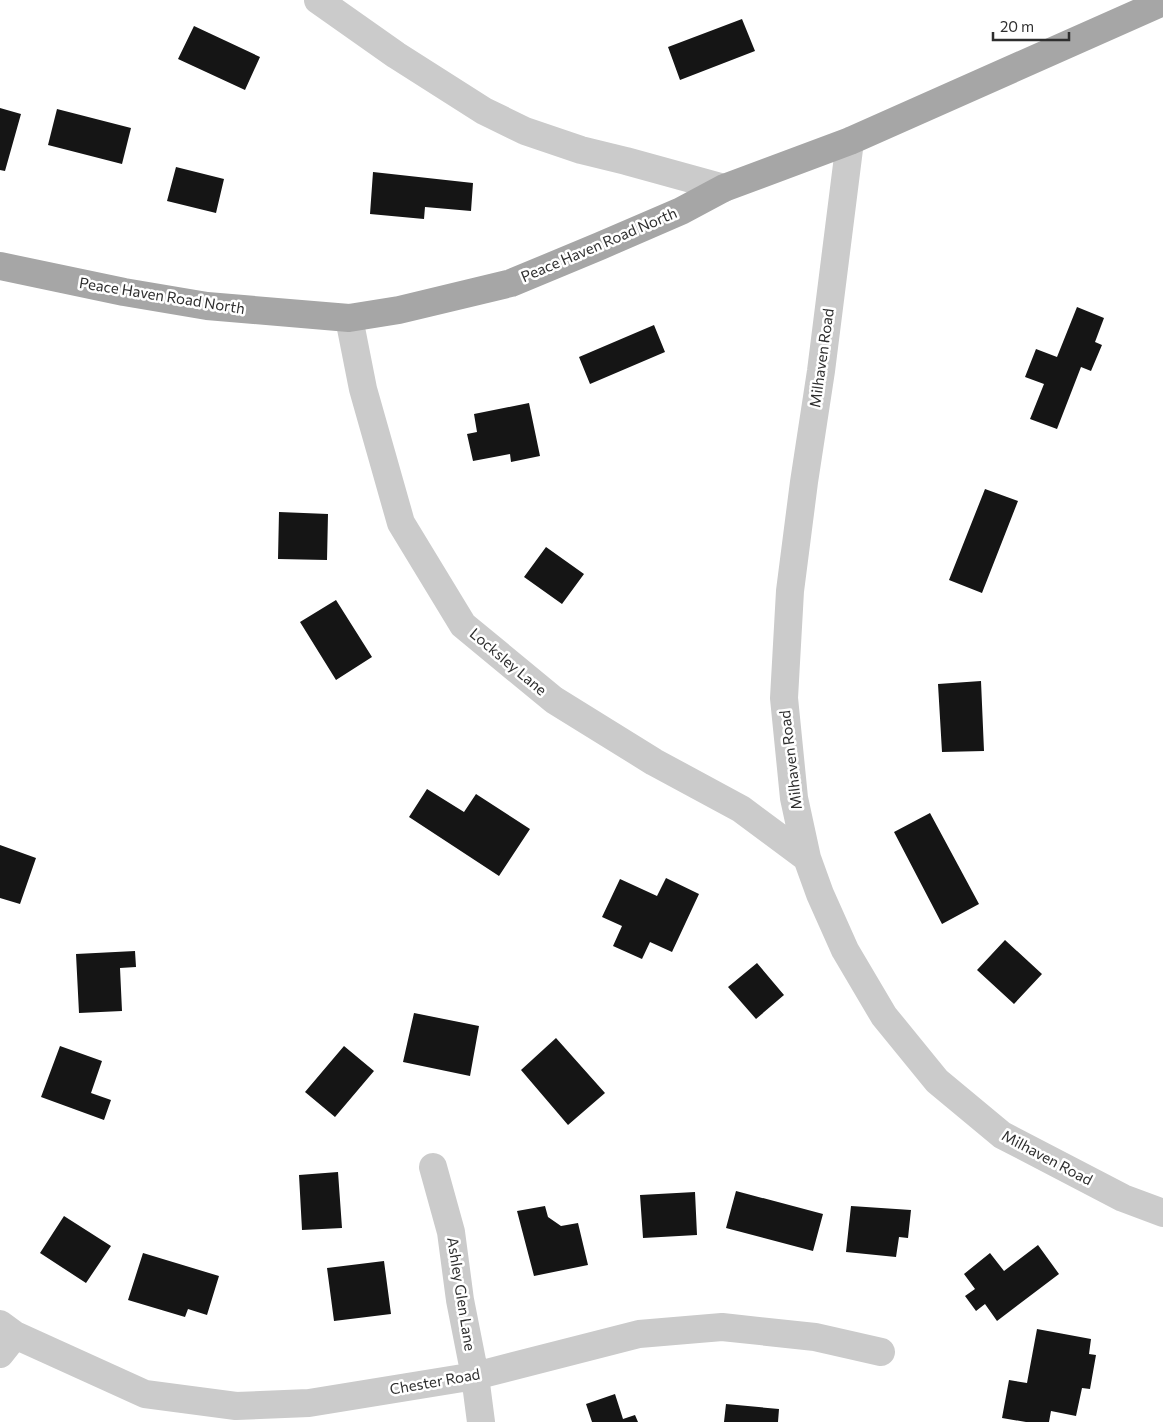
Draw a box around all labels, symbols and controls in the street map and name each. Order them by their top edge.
scale bar [993,10,1069,42]
text: 20 m [1000,17,1034,35]
street label: Peace Haven Road North [518,203,679,285]
street label: Peace Haven Road North [78,273,246,317]
street label: Milhaven Road [805,307,837,409]
street label: Locksley Lane [466,624,551,699]
street label: Milhaven Road [775,709,805,811]
street label: Milhaven Road [999,1126,1096,1189]
street label: Ashley Glen Lane [444,1236,480,1352]
street label: Chester Road [388,1364,481,1398]

